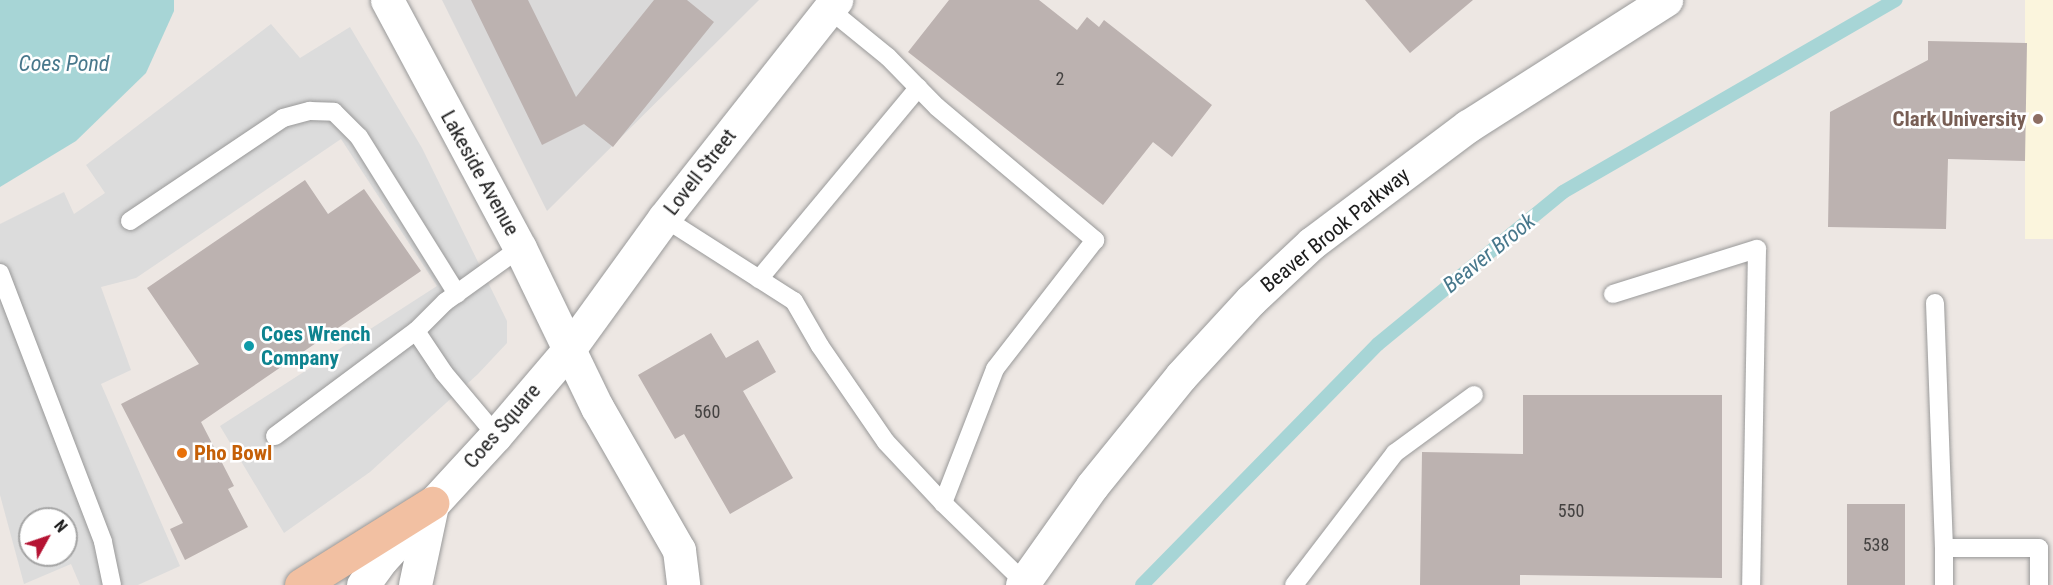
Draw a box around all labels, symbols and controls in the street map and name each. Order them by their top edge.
water label: Coes Pond [19,51,109,77]
house number: 2 [1056,68,1064,90]
street label: Lakeside Avenue [435,106,525,240]
place label: Clark University [1892,106,2026,132]
marker: Clark University [2031,112,2045,126]
street label: Lovell Street [658,124,742,220]
street label: Beaver Brook Parkway [1256,162,1414,298]
water label: Beaver Brook [1437,208,1541,298]
place label: Coes Wrench Company [261,321,371,371]
marker: Coes Wrench Company [242,339,256,353]
street label: Coes Square [458,378,546,474]
house number: 560 [694,401,720,423]
place label: Pho Bowl [194,440,272,466]
marker: Pho Bowl [175,446,189,460]
house number: 550 [1558,500,1584,522]
north arrow [18,507,78,567]
text: N [50,517,71,536]
house number: 538 [1863,534,1889,556]

